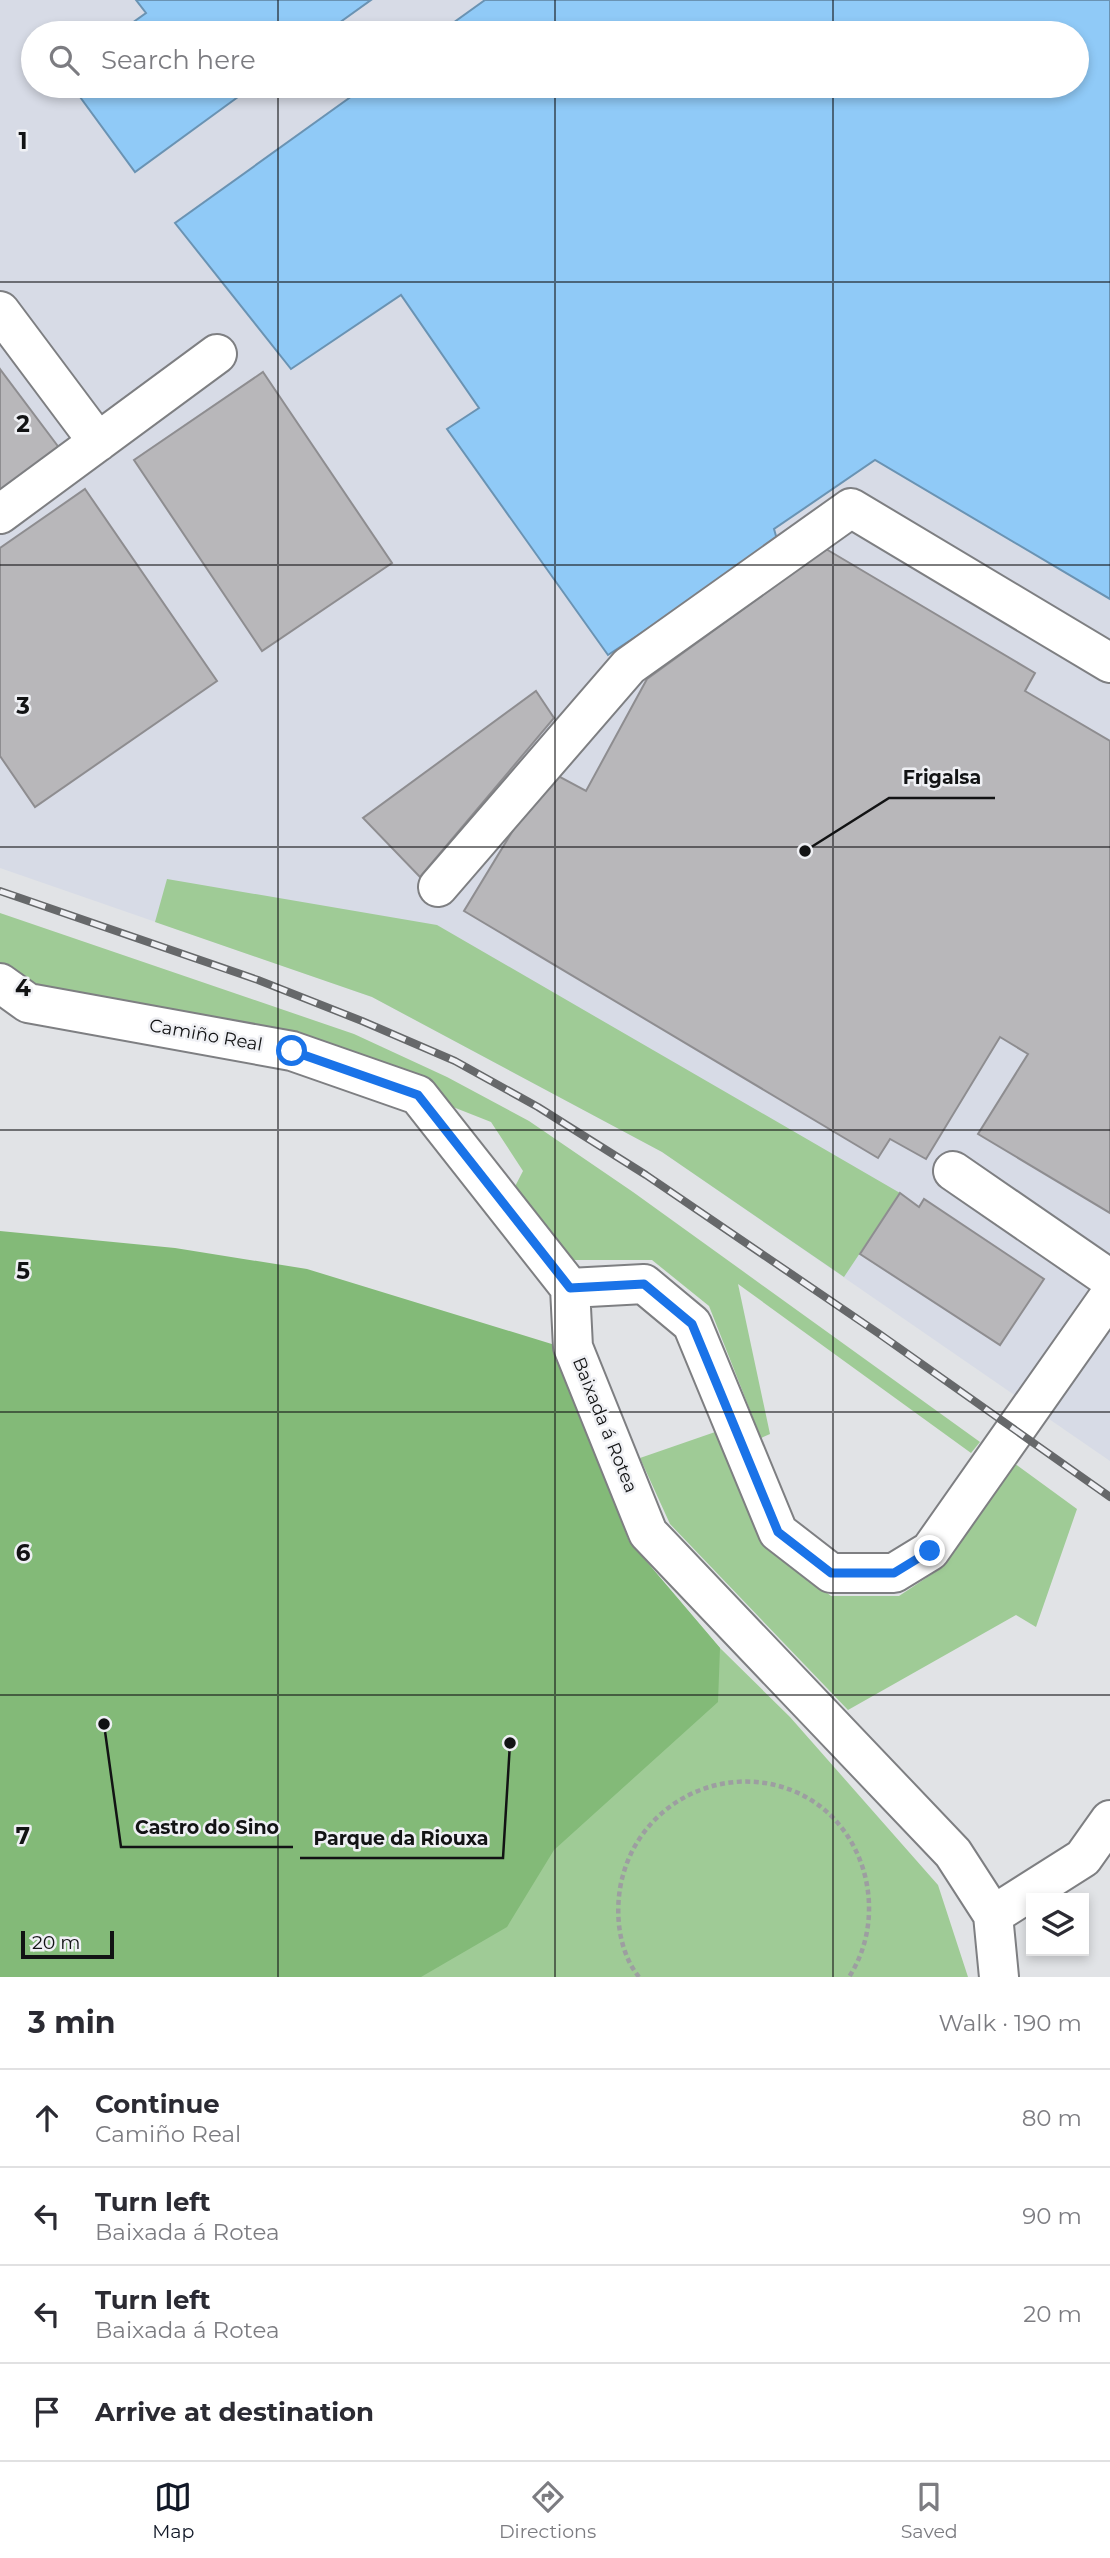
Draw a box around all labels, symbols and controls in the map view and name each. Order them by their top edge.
search box [21,21,1089,98]
icon: search [45,41,83,79]
text: Search here [101,44,256,76]
text: 1 [18,127,28,155]
text: 2 [16,410,30,438]
text: 3 [15,692,30,720]
callout: Frigalsa [889,758,995,798]
text: Frigalsa [903,766,981,789]
text: 4 [15,974,31,1002]
street label: Camiño Real [148,1014,264,1056]
route start [276,1035,307,1066]
text: 5 [16,1257,30,1285]
street label: Baixada á Rotea [568,1354,642,1496]
route end [914,1535,945,1566]
text: 6 [16,1539,31,1567]
callout: Castro do Sino [121,1807,293,1847]
text: Castro do Sino [135,1816,279,1839]
callout: Parque da Riouxa [300,1818,503,1858]
text: 7 [16,1822,30,1850]
text: Parque da Riouxa [313,1827,489,1850]
map controls [1026,1893,1089,1956]
button: layers [1026,1893,1089,1956]
scale bar [21,1928,114,1960]
text: 20 m [32,1931,80,1954]
text: 3 min [28,2004,115,2041]
text: Walk · 190 m [938,2009,1082,2037]
text: Continue [95,2088,220,2120]
icon: ahead [28,2099,66,2137]
text: 80 m [1022,2104,1082,2132]
text: Camiño Real [95,2120,241,2148]
text: Turn left [95,2186,211,2218]
icon: left [28,2197,66,2235]
text: 90 m [1022,2202,1082,2230]
text: Baixada á Rotea [95,2218,280,2246]
text: Turn left [95,2284,211,2316]
icon: left [28,2295,66,2333]
text: 20 m [1023,2300,1082,2328]
text: Baixada á Rotea [95,2316,280,2344]
icon: arrive [28,2393,66,2431]
text: Arrive at destination [95,2396,374,2428]
tab: Map [152,2478,194,2543]
tab: Directions [499,2478,596,2543]
tab: Saved [901,2478,958,2543]

